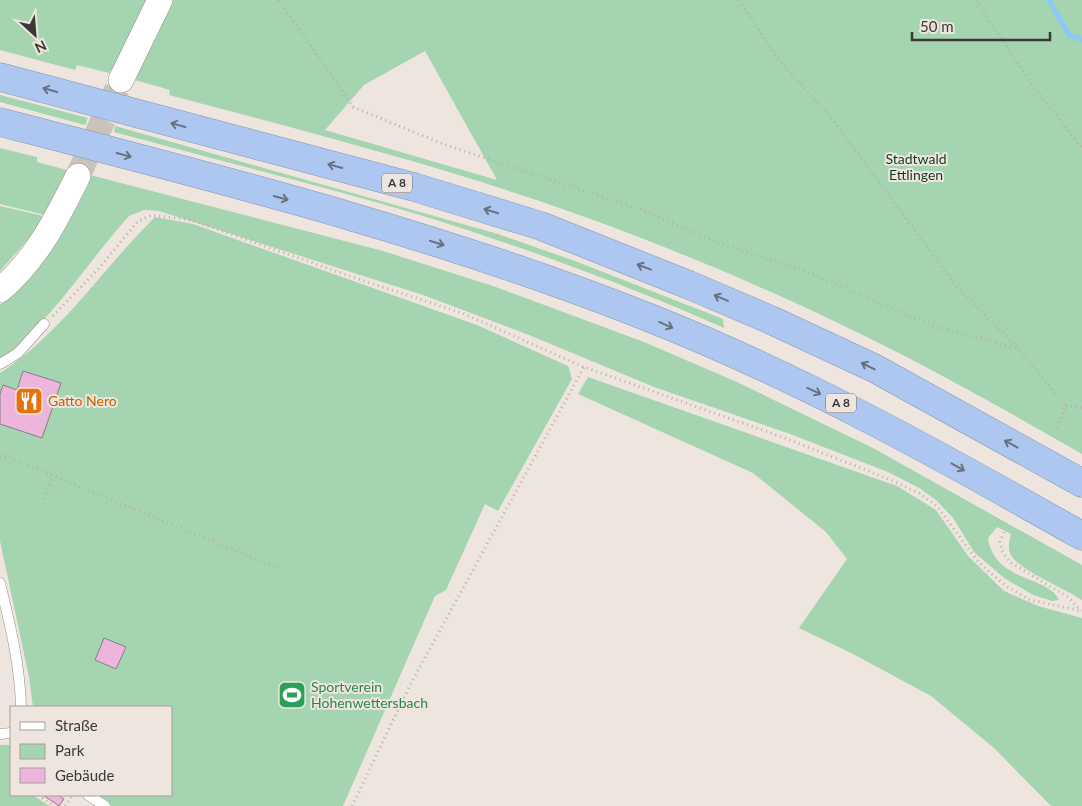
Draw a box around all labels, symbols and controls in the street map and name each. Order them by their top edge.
north arrow [10,10,60,60]
scale bar [912,10,1050,42]
text: 50 m [920,17,954,35]
text: N [32,37,49,57]
one-way arrow [42,85,58,94]
one-way arrow [171,120,187,129]
park label: Stadtwald Ettlingen [885,150,947,183]
one-way arrow [115,151,131,160]
one-way arrow [328,161,344,171]
road number: A 8 [382,174,412,192]
one-way arrow [272,194,288,203]
one-way arrow [484,206,500,215]
one-way arrow [428,239,444,248]
one-way arrow [637,262,652,271]
one-way arrow [714,292,729,302]
one-way arrow [658,320,673,330]
one-way arrow [861,361,876,370]
restaurant icon: Gatto Nero [14,386,44,416]
one-way arrow [806,387,821,397]
place label: Gatto Nero [48,392,117,409]
road number: A 8 [826,393,856,412]
one-way arrow [1004,438,1018,448]
one-way arrow [950,463,965,472]
place label: Sportverein Hohenwettersbach [311,678,428,711]
sports icon: Sportverein Hohenwettersbach [277,680,307,710]
legend [10,706,172,796]
text: Straße [55,716,98,734]
text: Park [55,741,85,759]
text: Gebäude [55,766,114,784]

